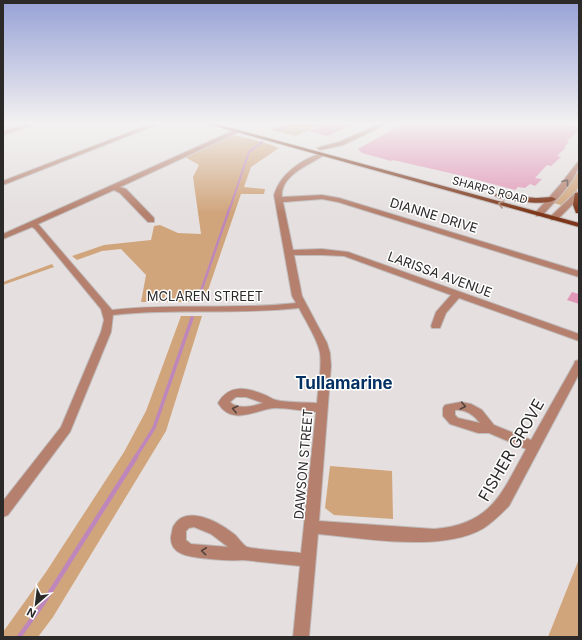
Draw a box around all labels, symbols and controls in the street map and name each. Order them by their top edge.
street label: SHARPS ROAD [451,173,529,207]
one-way arrow [562,180,569,187]
street label: DIANNE DRIVE [388,194,480,236]
one-way arrow [498,200,505,209]
street label: LARISSA AVENUE [386,248,494,300]
street label: MCLAREN STREET [147,288,263,304]
district label: Tullamarine [295,373,393,393]
street label: FISHER GROVE [474,395,548,505]
one-way arrow [459,402,466,410]
one-way arrow [232,405,238,413]
street label: DAWSON STREET [290,408,316,520]
one-way arrow [201,547,207,556]
north arrow [16,584,56,624]
text: N [24,605,38,621]

